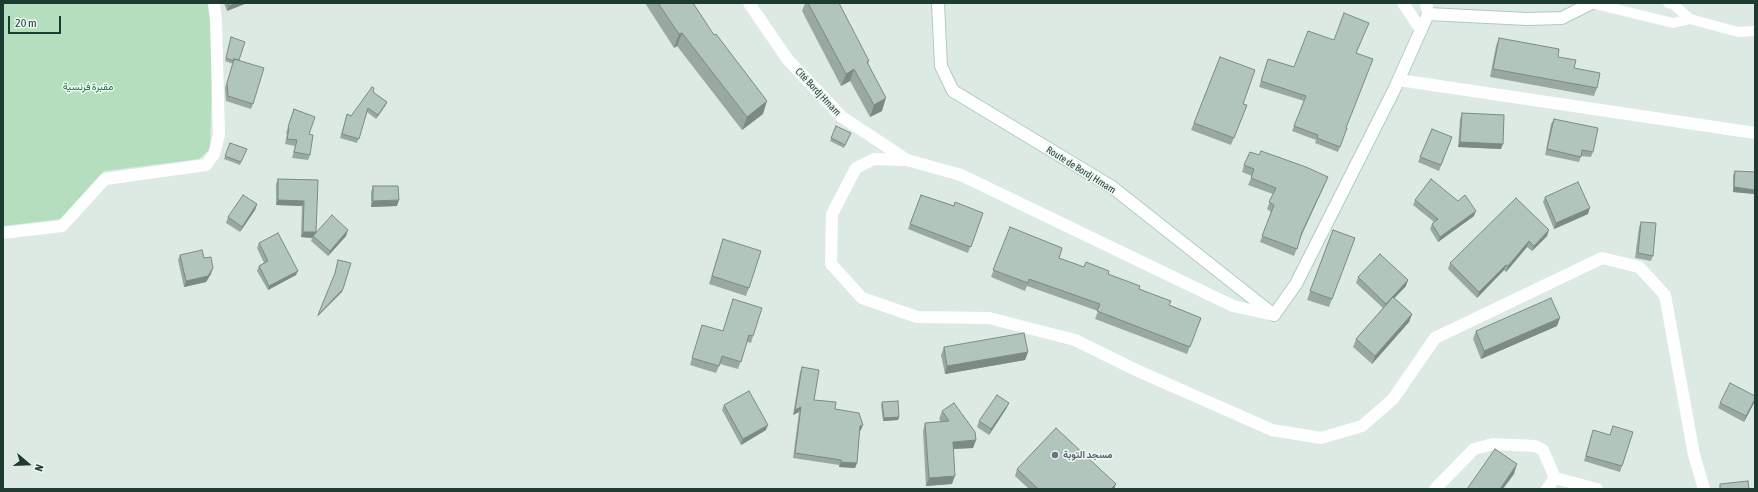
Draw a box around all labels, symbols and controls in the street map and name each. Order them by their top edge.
scale bar [10,8,63,34]
text: 20 m [15,16,37,30]
street label: Cité Bordj Hmam [793,66,843,118]
park label: مقبرة فرنسية [63,81,113,93]
street label: Route de Bordj Hmam [1044,144,1118,196]
north arrow [8,444,48,484]
place label: مسجد التوبة [1063,449,1113,461]
marker: مسجد التوبة [1050,450,1060,460]
text: N [33,463,46,473]

